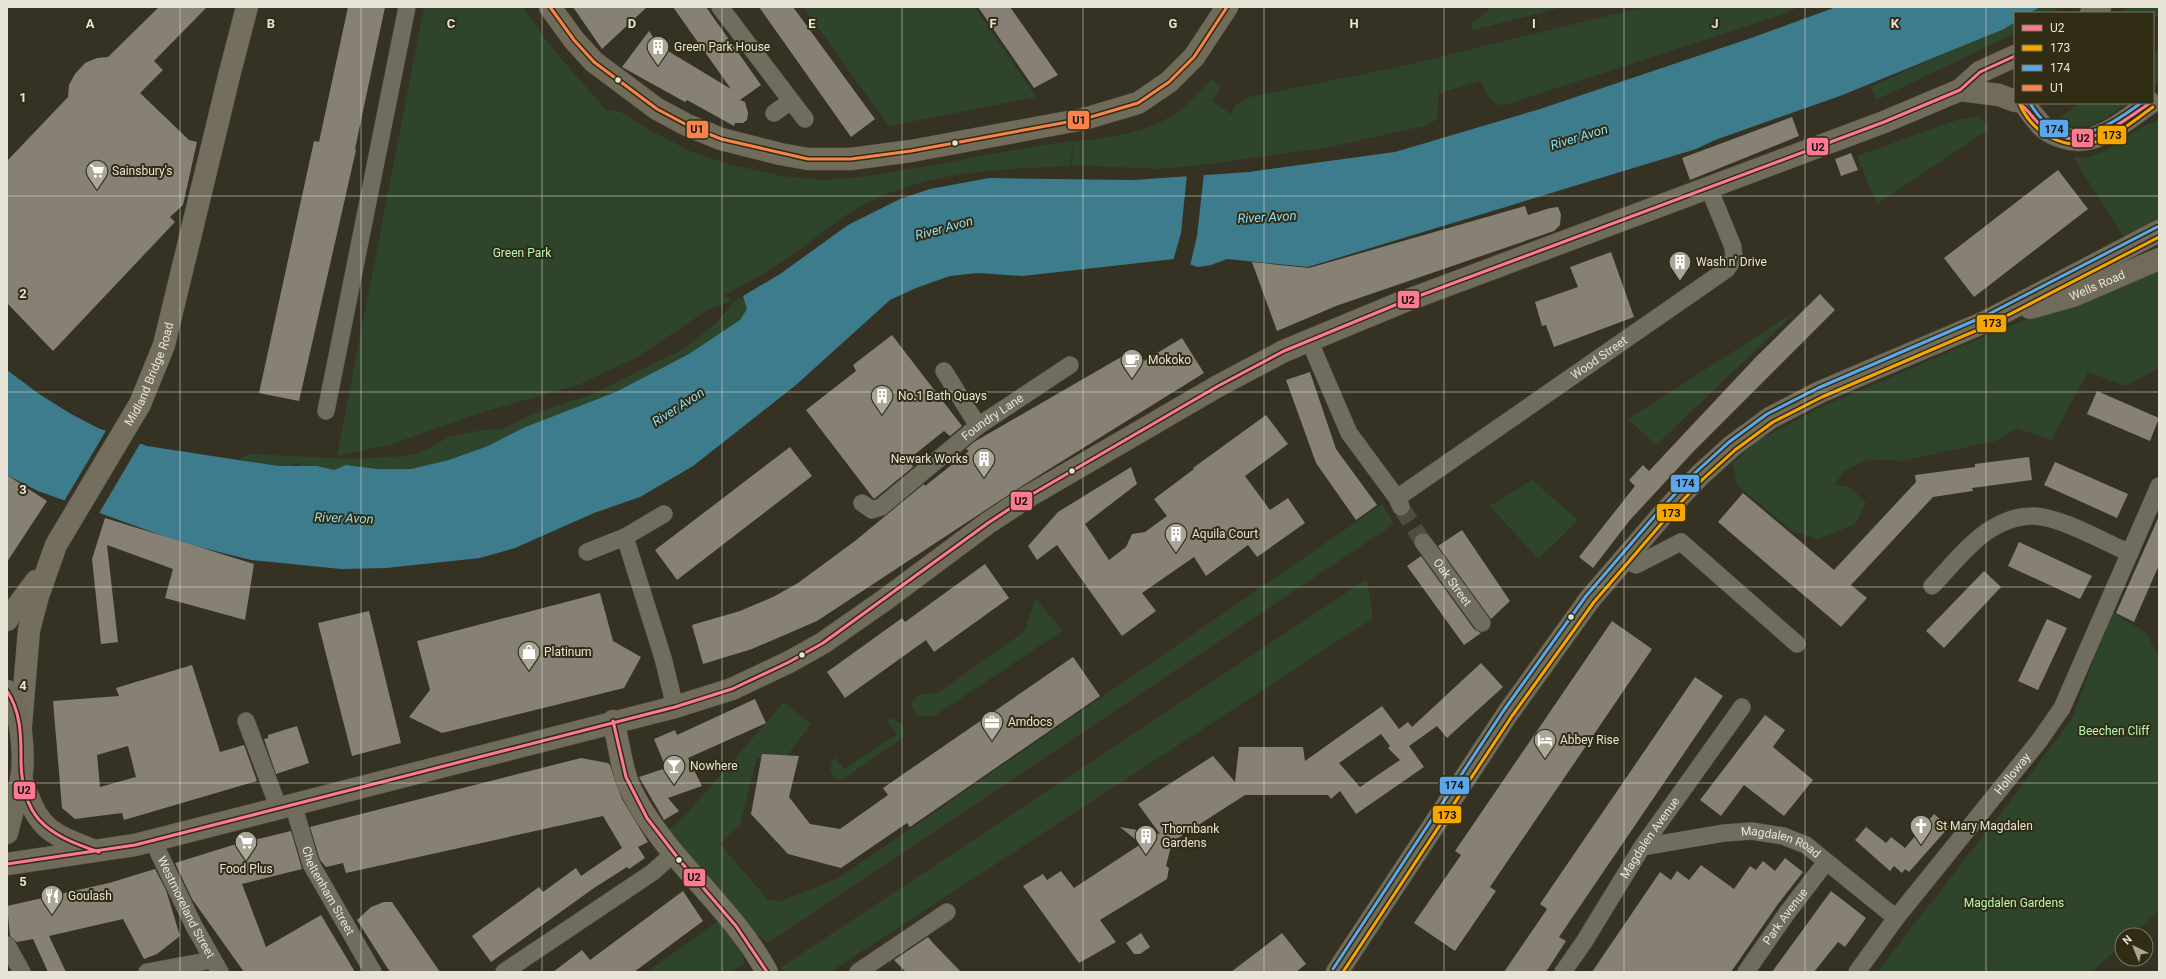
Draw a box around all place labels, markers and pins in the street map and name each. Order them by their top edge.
building icon: Green Park House [645,34,671,67]
place label: Green Park House [674,40,770,54]
unlabelled marker [613,75,623,85]
unlabelled marker [950,138,960,148]
supermarket icon: Sainsbury's [84,158,110,191]
place label: Sainsbury's [112,164,173,178]
building icon: Wash n' Drive [1667,249,1693,282]
place label: Wash n' Drive [1696,255,1767,269]
cafe icon: Mokoko [1119,347,1145,380]
place label: Mokoko [1148,353,1191,367]
building icon: No.1 Bath Quays [869,383,895,416]
place label: No.1 Bath Quays [898,389,987,403]
building icon: Newark Works [971,446,997,479]
place label: Newark Works [891,452,968,466]
unlabelled marker [1067,466,1077,476]
building icon: Aquila Court [1163,521,1189,554]
place label: Aquila Court [1192,527,1258,541]
unlabelled marker [1566,612,1576,622]
shop icon: Platinum [516,639,542,672]
place label: Platinum [544,645,592,659]
unlabelled marker [797,650,807,660]
office icon: Amdocs [979,709,1005,742]
place label: Amdocs [1008,715,1052,729]
hotel icon: Abbey Rise [1532,727,1558,760]
place label: Abbey Rise [1560,733,1619,747]
bar icon: Nowhere [661,753,687,786]
place label: Nowhere [690,759,738,773]
church icon: St Mary Magdalen [1908,813,1934,846]
place label: St Mary Magdalen [1936,819,2033,833]
place label: Thornbank Gardens [1162,822,1220,850]
building icon: Thornbank Gardens [1133,823,1159,856]
supermarket icon: Food Plus [233,829,259,862]
unlabelled marker [674,855,684,865]
place label: Food Plus [219,862,273,876]
restaurant icon: Goulash [39,883,65,916]
place label: Goulash [68,889,112,903]

